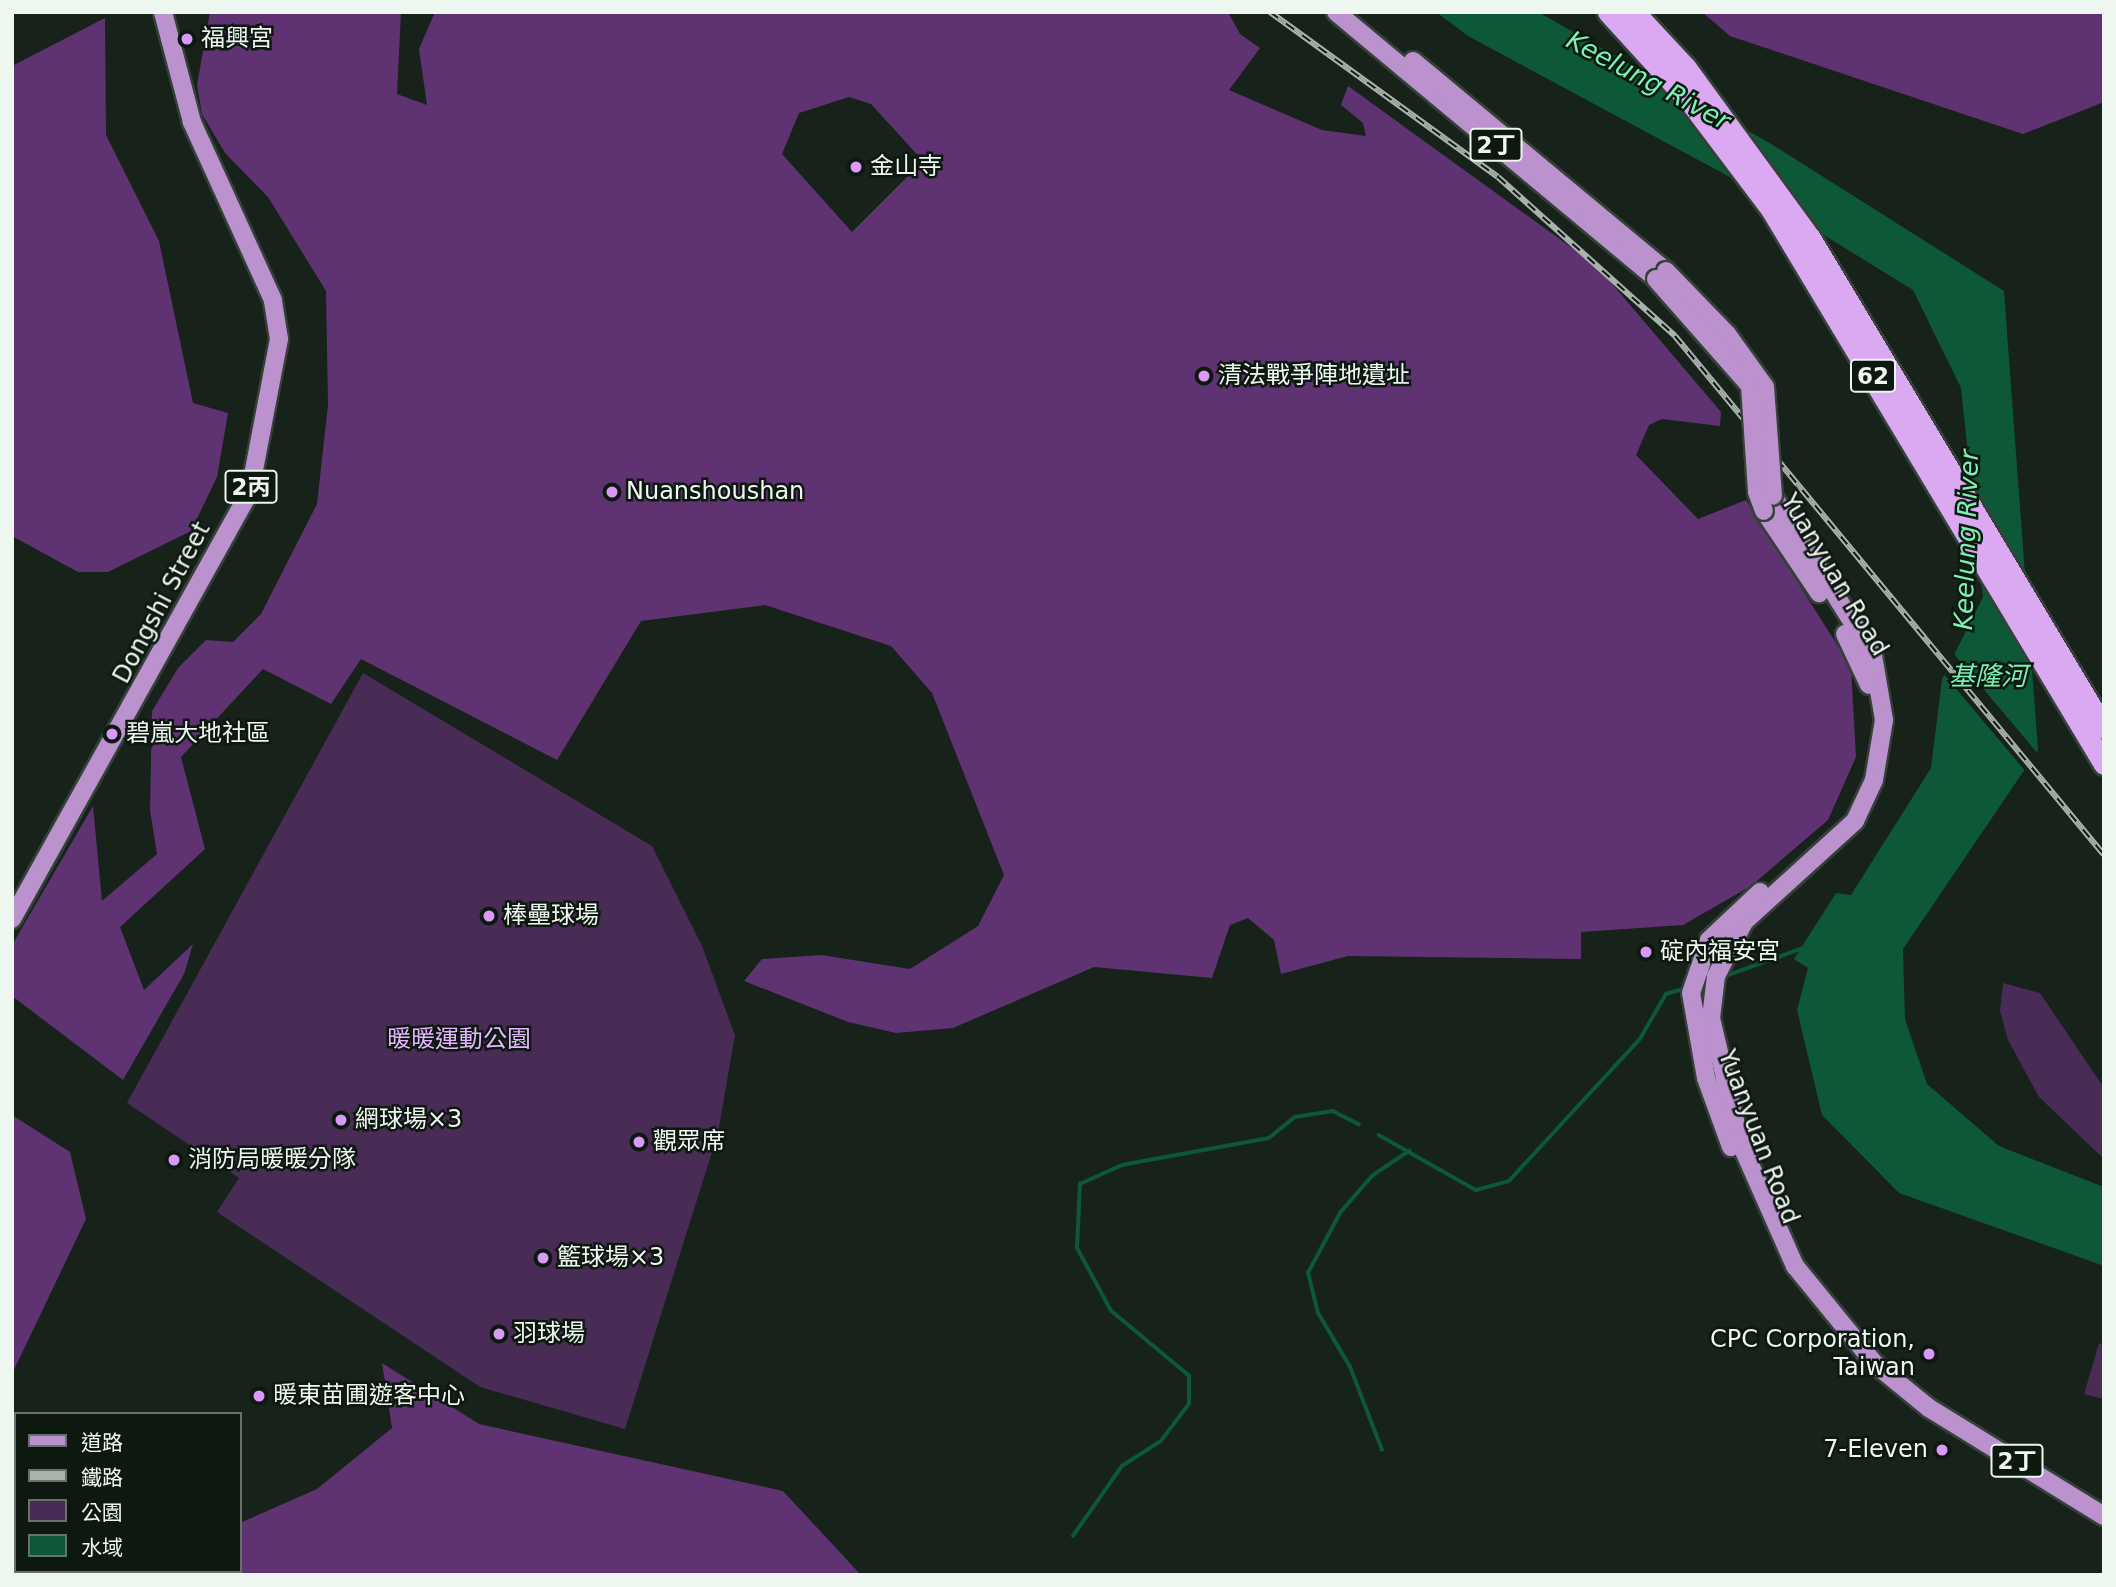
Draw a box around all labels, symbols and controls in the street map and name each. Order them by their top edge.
place label: 福興宮 [201,25,273,53]
water label: Keelung River [1561,25,1735,137]
marker: 福興宮 [179,31,195,47]
road number: 2丁 [1468,126,1524,164]
place label: 金山寺 [870,153,942,181]
marker: 金山寺 [848,159,864,175]
road number: 62 [1848,356,1898,396]
place label: 清法戰爭陣地遺址 [1218,362,1410,390]
marker: 清法戰爭陣地遺址 [1196,368,1212,384]
water label: Keelung River [1948,449,1986,631]
road number: 2丙 [223,467,279,506]
place label: Nuanshoushan [626,478,804,506]
marker: Nuanshoushan [604,484,620,500]
street label: Yuanyuan Road [1774,489,1894,661]
street label: Dongshi Street [107,517,217,689]
water label: 基隆河 [1949,661,2027,693]
place label: 碧嵐大地社區 [126,720,270,748]
marker: 碧嵐大地社區 [104,726,120,742]
place label: 棒壘球場 [503,902,599,930]
marker: 棒壘球場 [481,908,497,924]
place label: 碇內福安宮 [1660,938,1780,966]
marker: 碇內福安宮 [1638,944,1654,960]
park label: 暖暖運動公園 [387,1026,531,1054]
street label: Yuanyuan Road [1712,1046,1804,1228]
place label: 網球場×3 [355,1106,462,1134]
marker: 網球場×3 [333,1112,349,1128]
place label: 觀眾席 [653,1128,725,1156]
marker: 觀眾席 [631,1134,647,1150]
place label: 消防局暖暖分隊 [188,1146,356,1174]
marker: 消防局暖暖分隊 [166,1152,182,1168]
place label: 籃球場×3 [557,1244,664,1272]
marker: 籃球場×3 [535,1250,551,1266]
place label: 羽球場 [513,1320,585,1348]
marker: 羽球場 [491,1326,507,1342]
place label: CPC Corporation, Taiwan [1710,1326,1915,1382]
marker: CPC Corporation, Taiwan [1921,1346,1937,1362]
place label: 暖東苗圃遊客中心 [273,1382,465,1410]
marker: 暖東苗圃遊客中心 [251,1388,267,1404]
legend [14,1412,242,1573]
text: 道路 [81,1431,123,1455]
place label: 7-Eleven [1823,1436,1928,1464]
marker: 7-Eleven [1934,1442,1950,1458]
road number: 2丁 [1989,1442,2045,1480]
text: 鐵路 [81,1466,123,1490]
text: 公園 [81,1501,123,1525]
text: 水域 [81,1536,123,1560]

